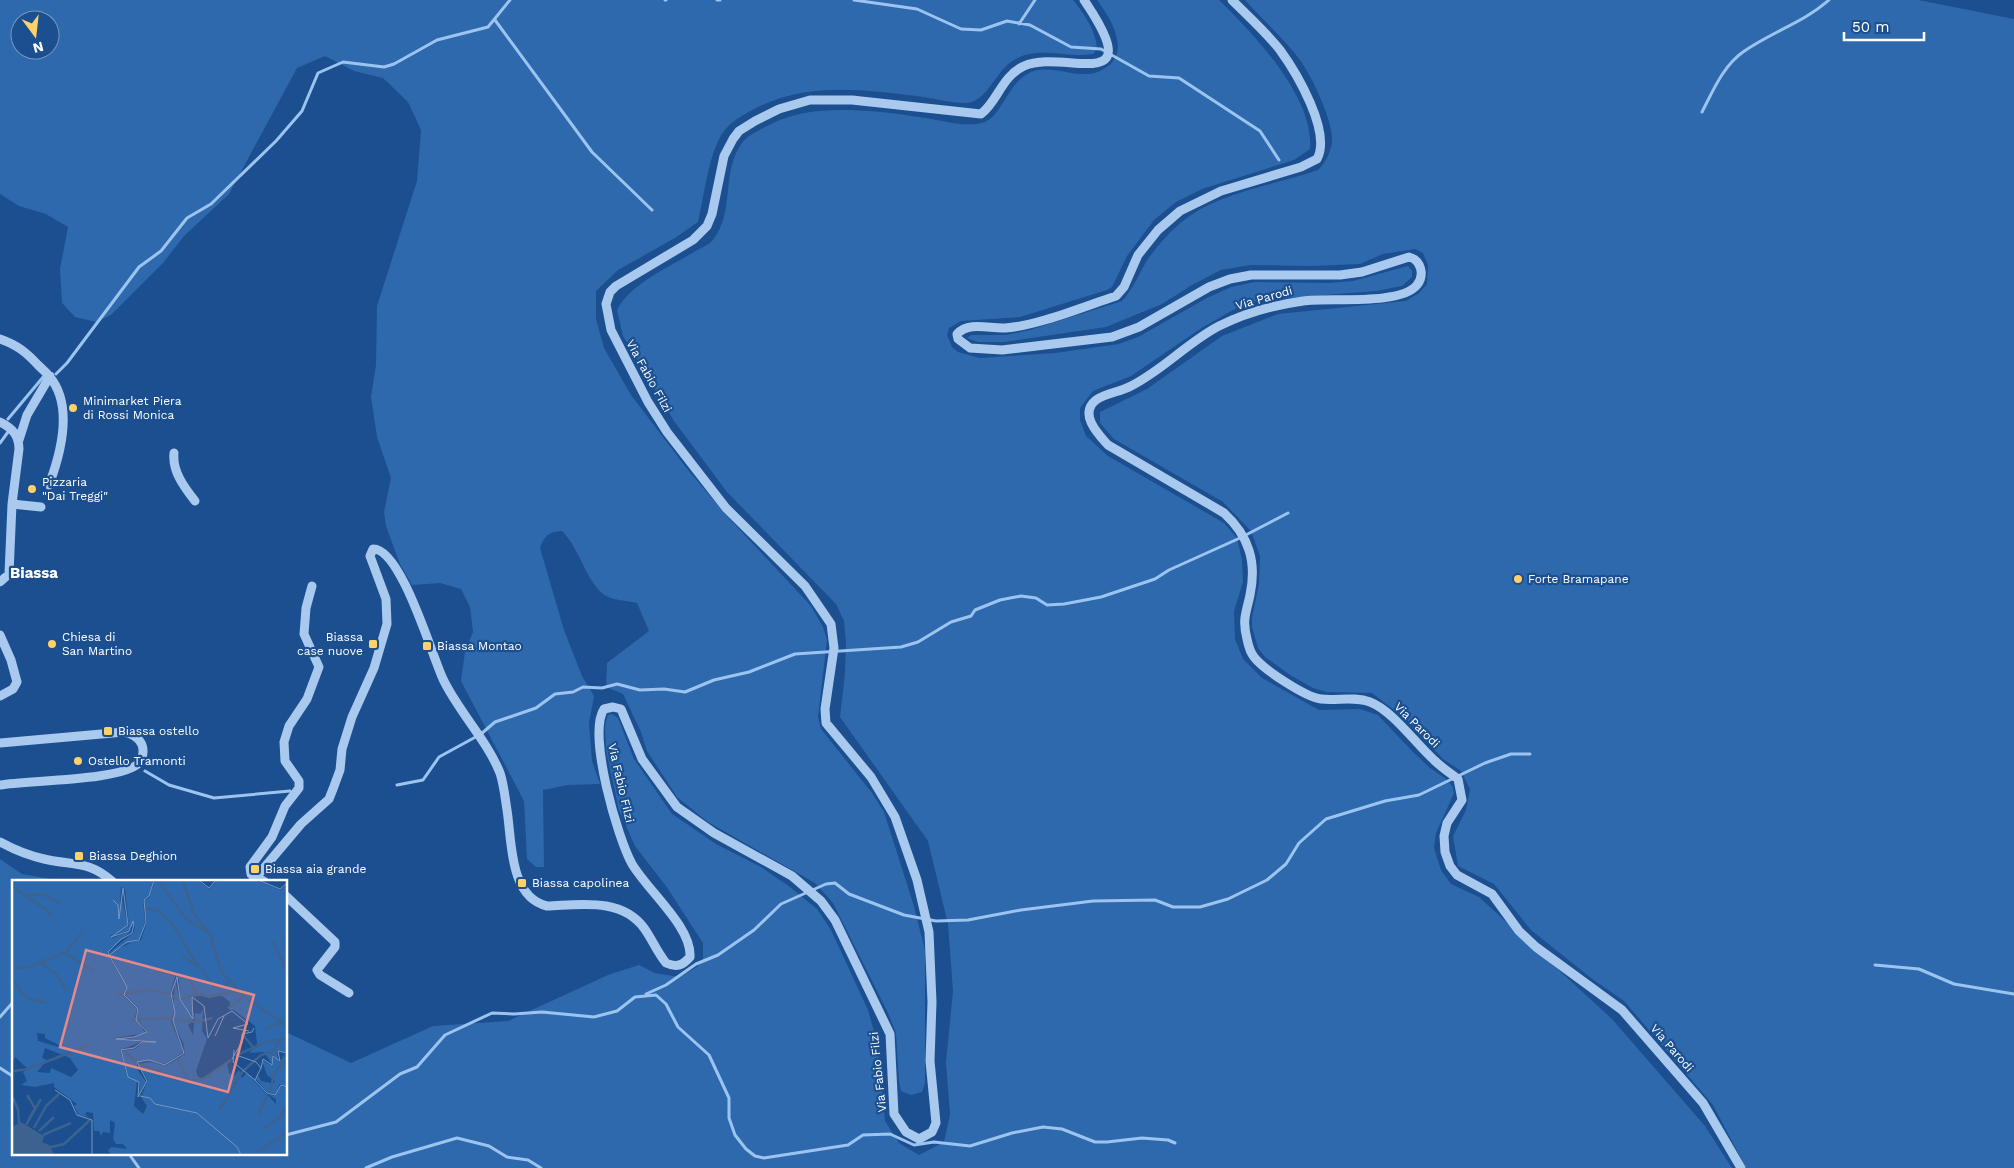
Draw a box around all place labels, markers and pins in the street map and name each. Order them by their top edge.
place label: Minimarket Piera di Rossi Monica [83,394,182,422]
marker: Minimarket Piera di Rossi Monica [67,402,79,414]
place label: Pizzaria "Dai Treggi" [42,475,108,503]
marker: Pizzaria "Dai Treggi" [26,483,38,495]
place label: Forte Bramapane [1528,572,1629,586]
marker: Forte Bramapane [1512,573,1524,585]
place label: Chiesa di San Martino [62,630,132,658]
place label: Biassa case nuove [297,630,363,658]
marker: Chiesa di San Martino [46,638,58,650]
marker: Biassa case nuove [367,638,379,650]
place label: Biassa Montao [437,639,522,653]
marker: Biassa Montao [421,640,433,652]
place label: Biassa ostello [118,724,199,738]
marker: Biassa ostello [102,725,114,737]
place label: Ostello Tramonti [88,754,186,768]
marker: Ostello Tramonti [72,755,84,767]
place label: Biassa Deghion [89,849,177,863]
marker: Biassa Deghion [73,850,85,862]
place label: Biassa aia grande [265,862,367,876]
marker: Biassa aia grande [249,863,261,875]
place label: Biassa capolinea [532,876,630,890]
marker: Biassa capolinea [516,877,528,889]

